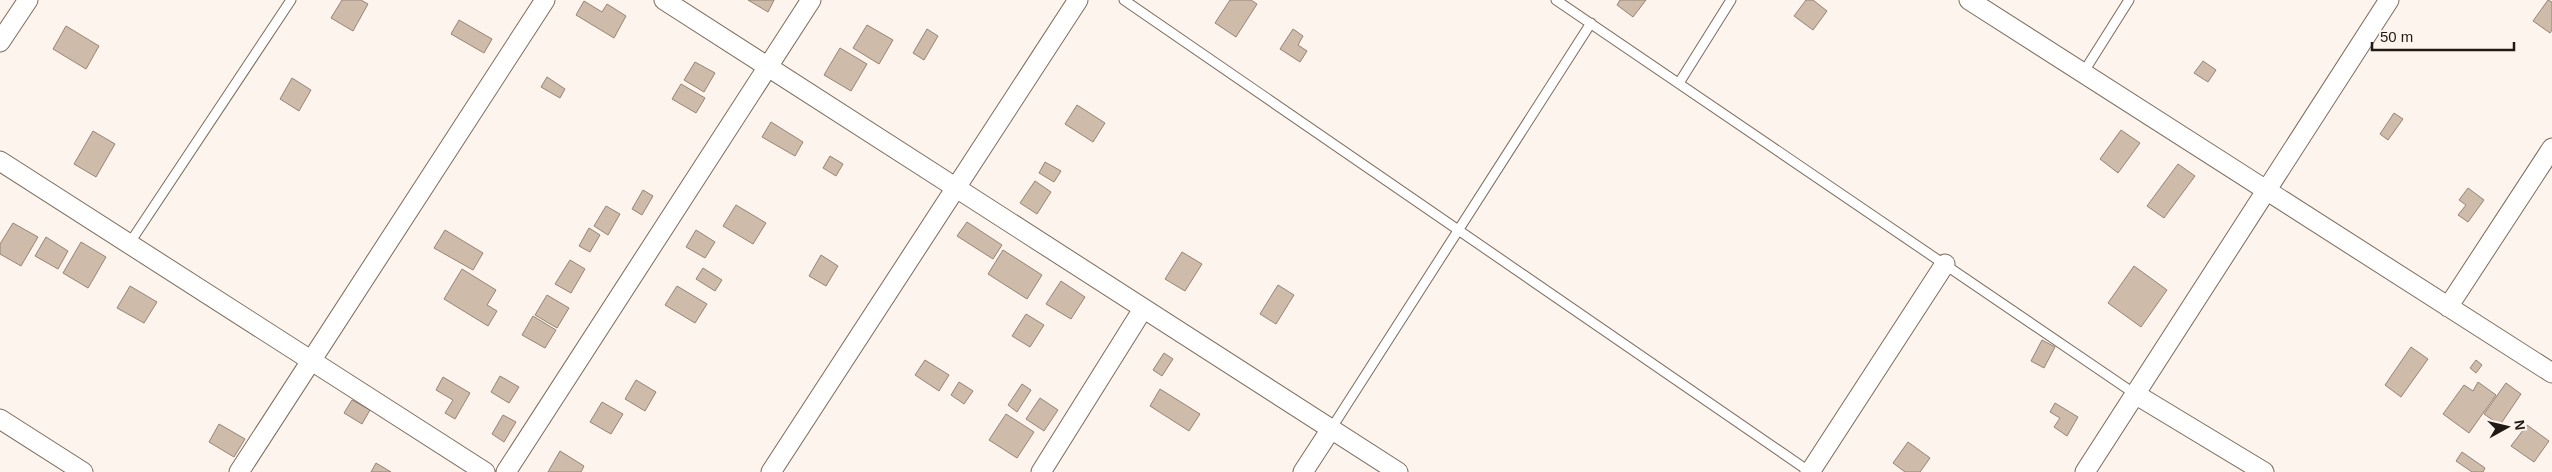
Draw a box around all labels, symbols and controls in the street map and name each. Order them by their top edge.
scale bar [2372,20,2514,52]
text: 50 m [2380,28,2413,45]
north arrow [2482,402,2532,452]
text: N [2511,419,2529,431]

